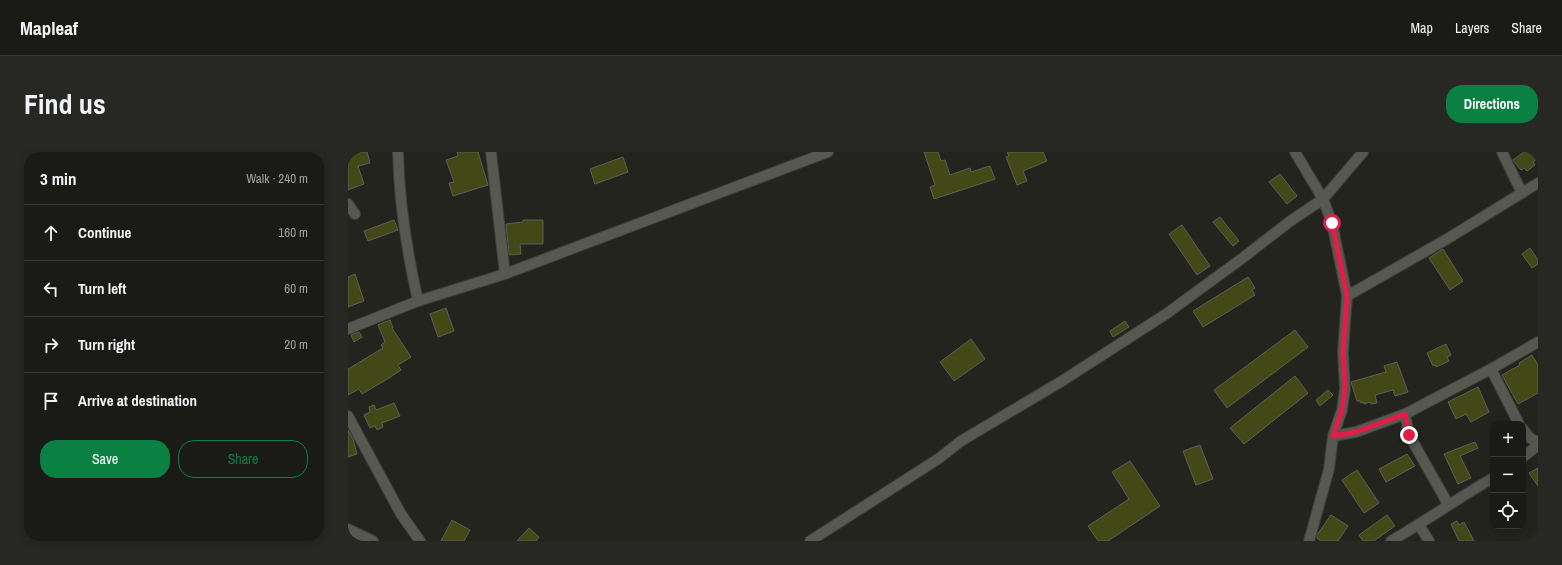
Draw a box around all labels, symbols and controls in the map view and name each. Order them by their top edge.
text: Mapleaf [20,15,78,41]
text: Map [1411,19,1433,37]
text: Layers [1455,19,1489,37]
text: Share [1511,19,1542,37]
text: Find us [24,85,106,123]
button: Directions [1446,85,1538,123]
text: 3 min [40,167,76,190]
text: Walk · 240 m [246,170,308,187]
route start [1323,214,1341,232]
icon: ahead [40,222,62,244]
text: Continue [78,222,131,243]
text: 160 m [278,224,308,241]
icon: left [40,278,62,300]
text: Turn left [78,278,126,299]
text: 60 m [284,280,308,297]
icon: right [40,334,62,356]
text: Turn right [78,334,135,355]
text: 20 m [284,336,308,353]
icon: arrive [40,390,62,412]
text: Arrive at destination [78,390,197,411]
map controls [1490,421,1526,529]
button: + [1490,421,1526,457]
route end [1400,426,1418,444]
button: Save [40,440,170,478]
button: Share [178,440,308,478]
button: − [1490,457,1526,493]
button: locate [1490,493,1526,529]

